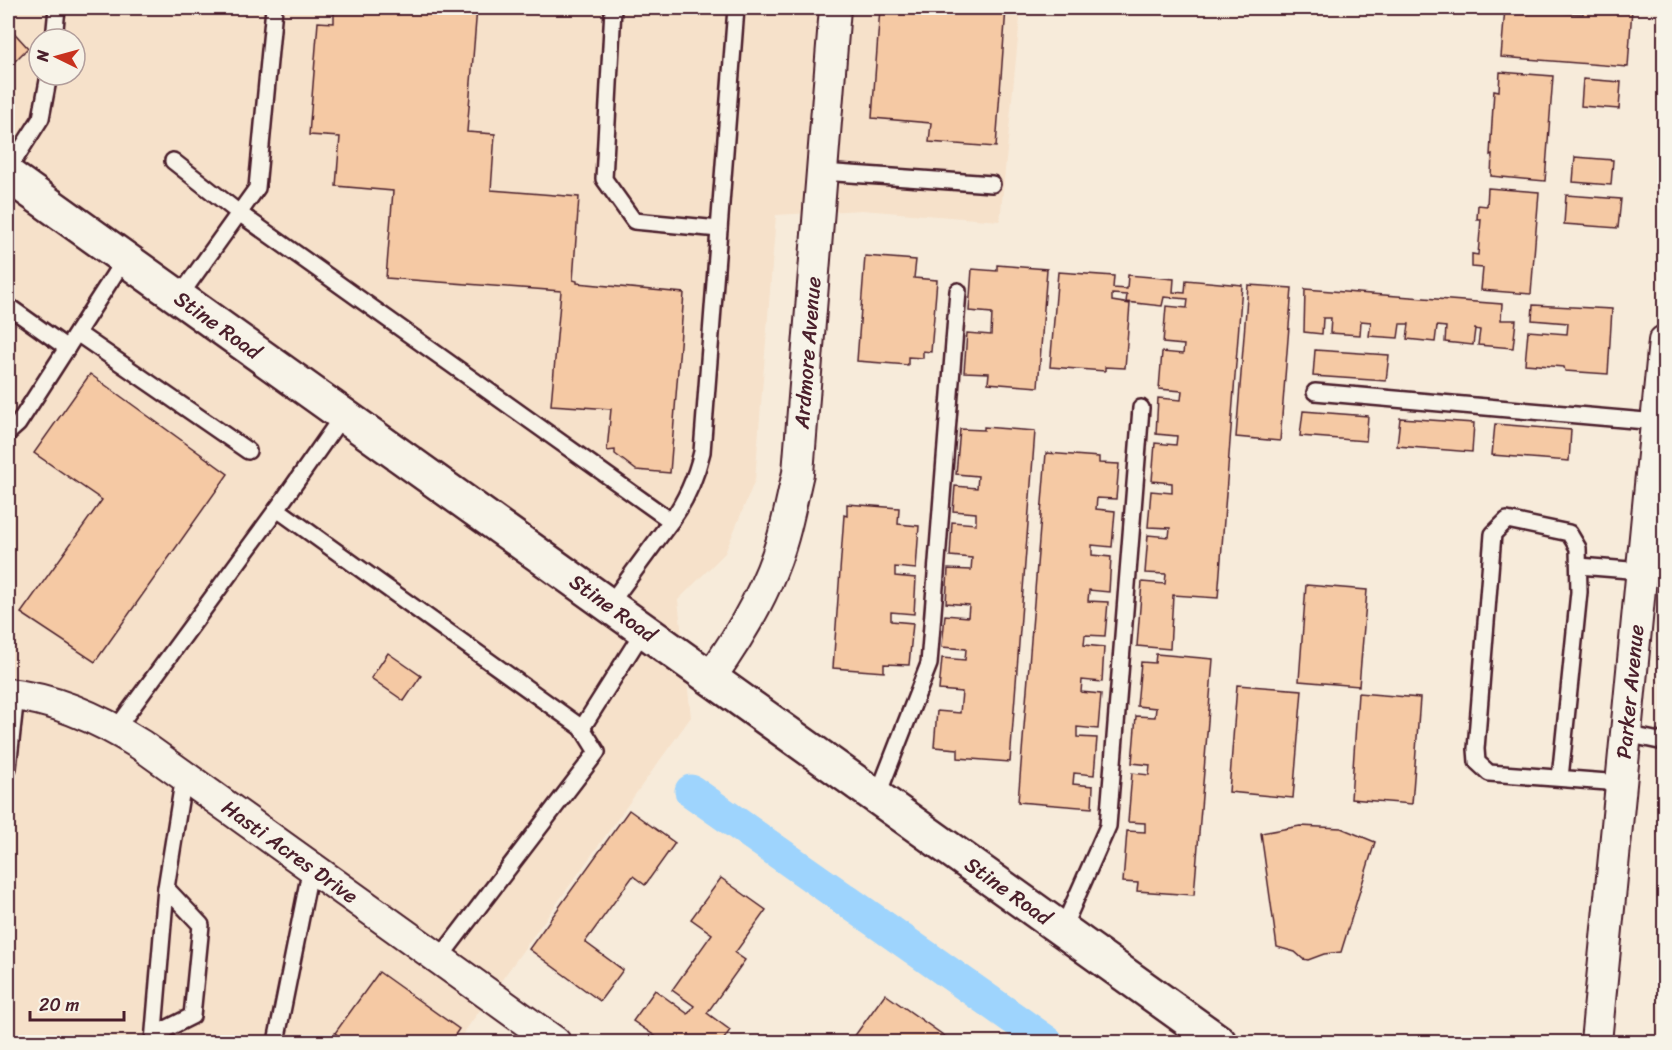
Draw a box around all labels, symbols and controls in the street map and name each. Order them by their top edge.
north arrow [27,27,87,87]
text: N [28,48,58,64]
street label: Ardmore Avenue [783,275,833,431]
street label: Stine Road [166,280,271,371]
street label: Stine Road [561,563,666,654]
street label: Parker Avenue [1605,622,1655,761]
street label: Hasti Acres Drive [213,789,367,914]
street label: Stine Road [956,846,1062,937]
scale bar [30,984,124,1022]
text: 20 m [39,989,79,1021]

